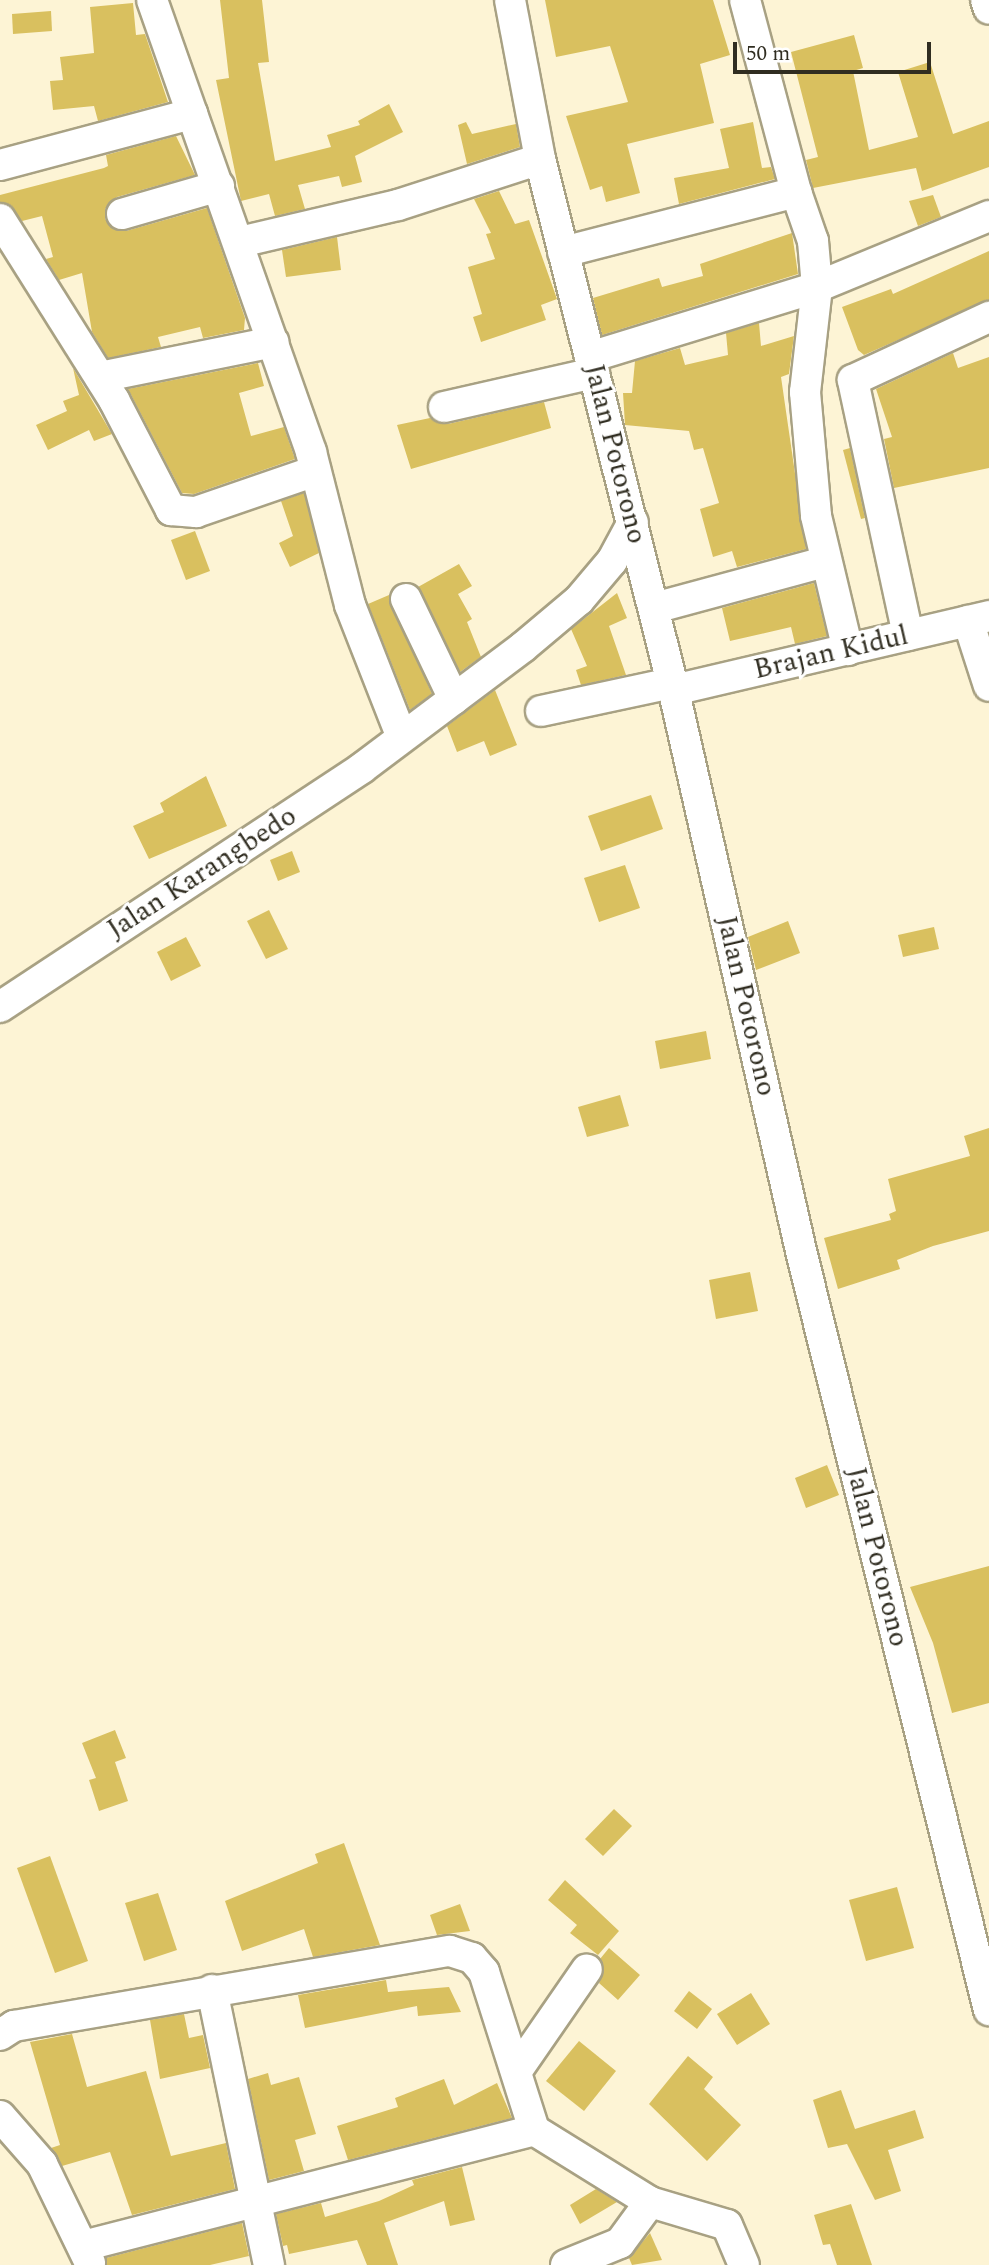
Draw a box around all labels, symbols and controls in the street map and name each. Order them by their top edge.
scale bar [737,28,935,72]
text: 50 m [746,38,790,70]
street label: Jalan Potorono [576,361,654,547]
street label: Brajan Kidul [750,619,912,687]
street label: Jalan Karangbedo [101,799,303,947]
street label: Jalan Potorono [709,913,783,1099]
street label: Jalan Potorono [838,1464,916,1650]

